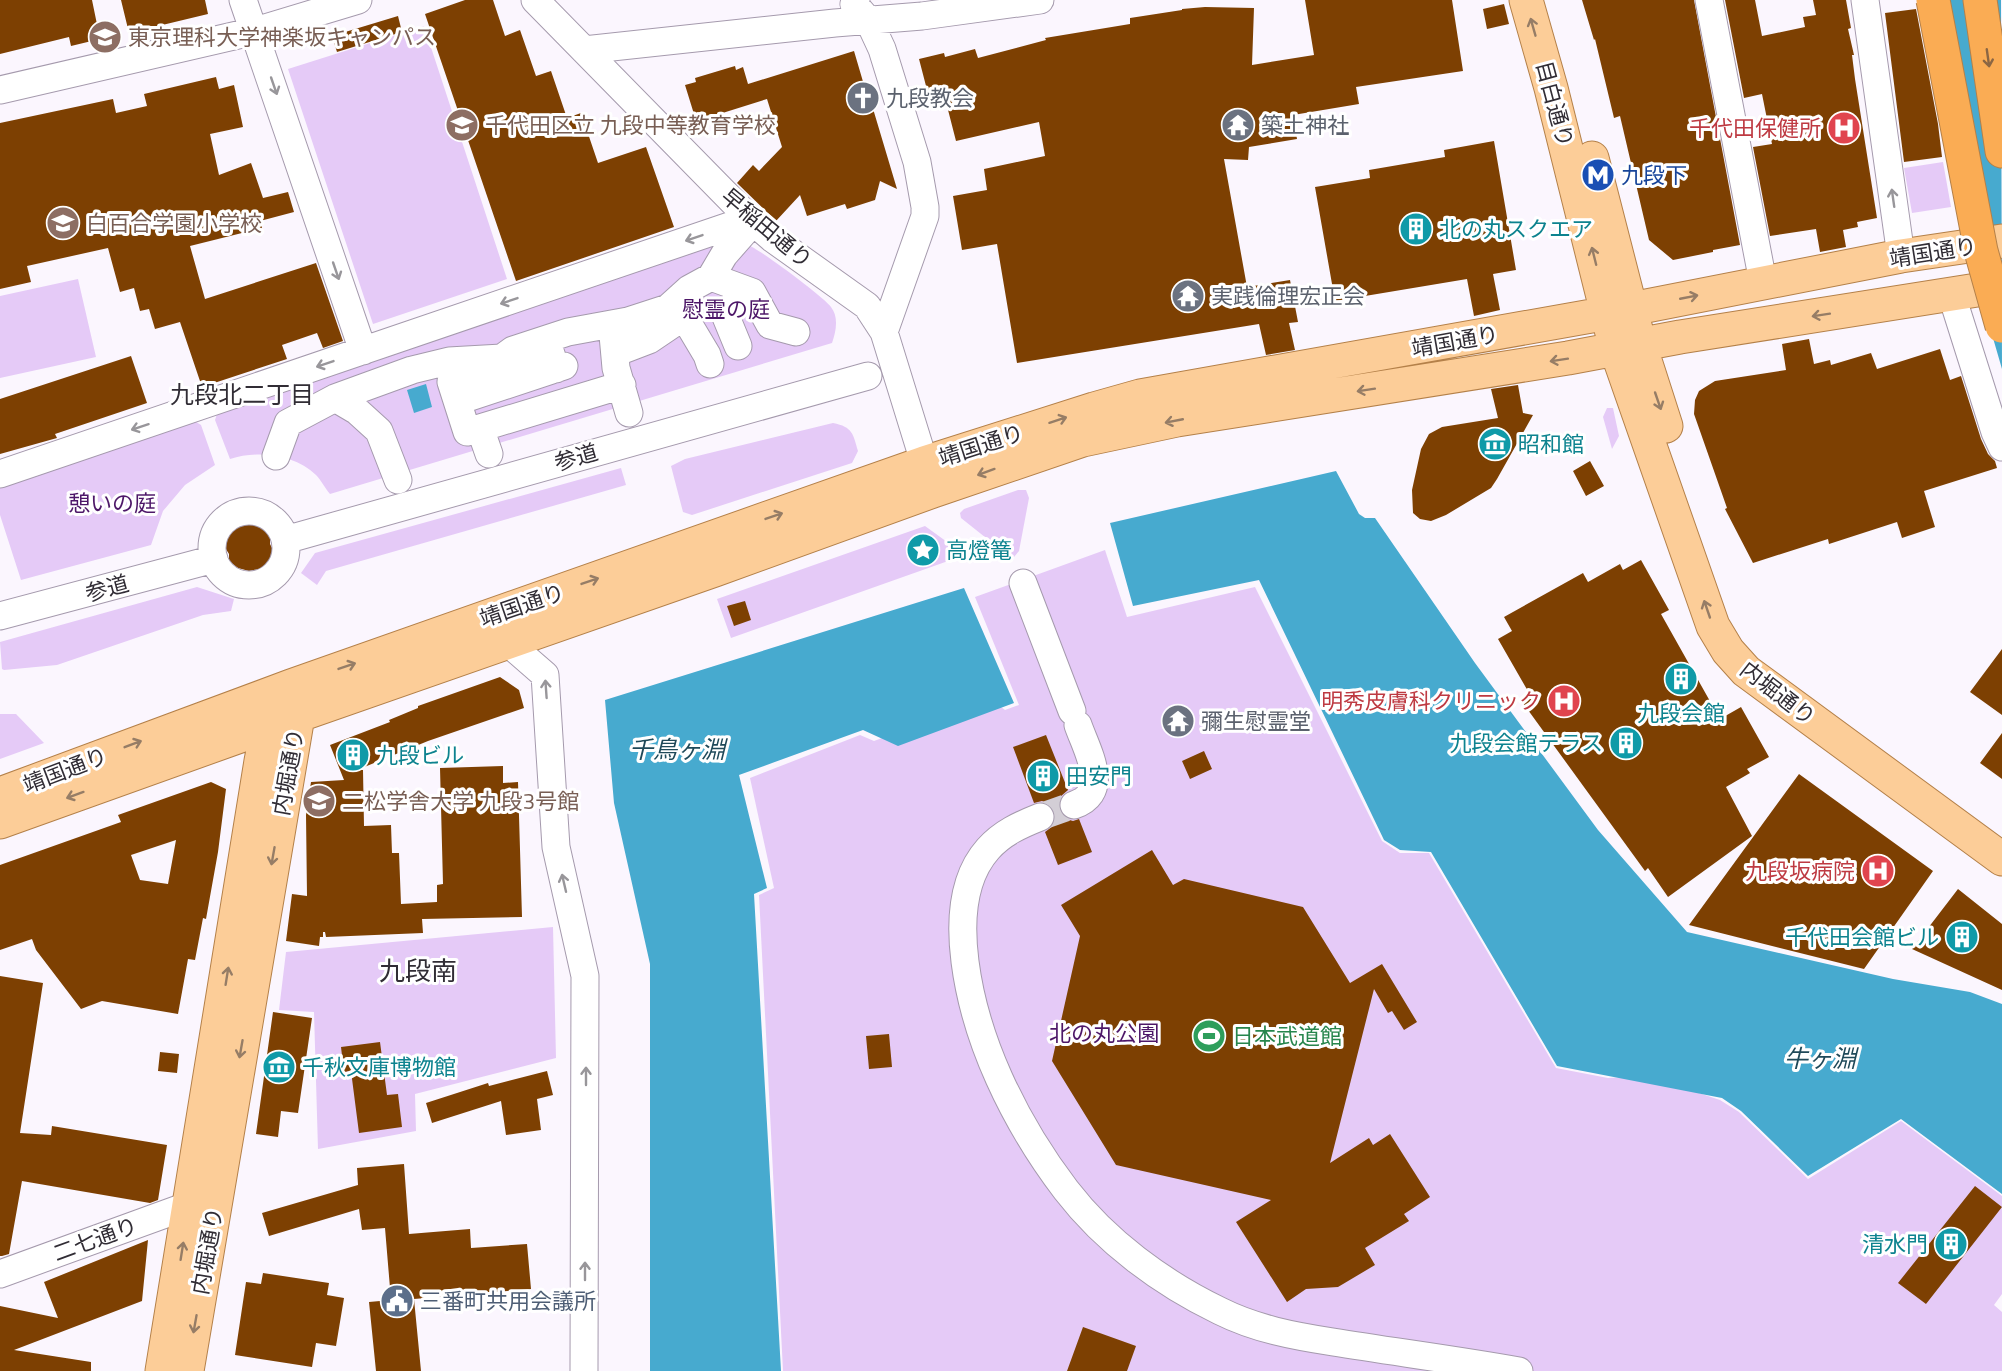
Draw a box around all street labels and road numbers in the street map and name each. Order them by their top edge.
street label: 目白通り [1527,57,1583,151]
street label: 早稲田通り [714,180,820,276]
street label: 靖国通り [1887,228,1979,276]
street label: 靖国通り [1409,317,1501,365]
street label: 靖国通り [934,415,1028,475]
street label: 参道 [550,435,602,479]
street label: 参道 [81,566,133,610]
street label: 靖国通り [475,575,569,635]
street label: 内堀通り [1733,653,1823,733]
street label: 内堀通り [264,726,312,818]
street label: 靖国通り [18,738,112,802]
street label: 内堀通り [183,1205,231,1297]
street label: 二七通り [48,1208,142,1270]

